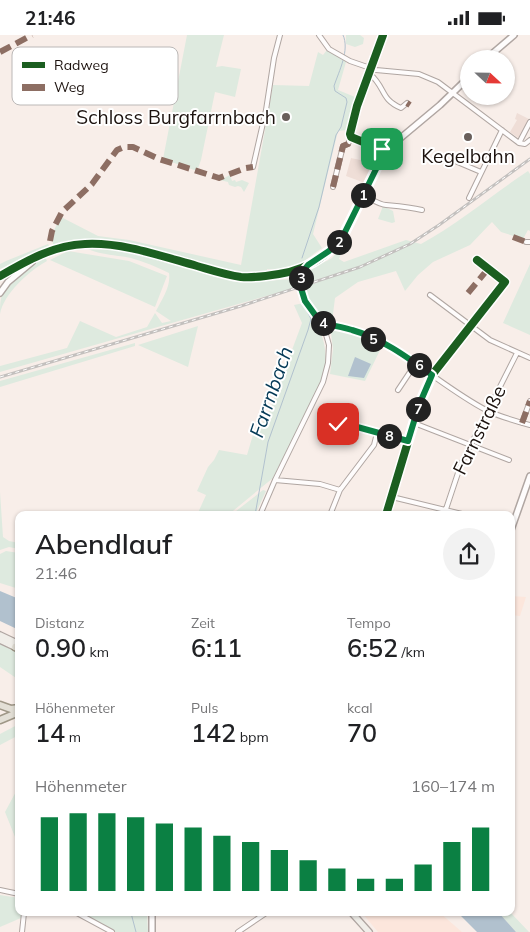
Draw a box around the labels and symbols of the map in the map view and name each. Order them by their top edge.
legend [12,47,178,105]
north arrow [460,50,515,105]
text: Radweg [54,56,109,74]
text: Weg [54,78,85,96]
place label: Schloss Burgfarrnbach [76,105,276,129]
marker: Schloss Burgfarrnbach [280,111,292,123]
pin [361,128,403,170]
marker: Kegelbahn [462,131,474,143]
place label: Kegelbahn [421,144,515,168]
pin: 1 [350,183,376,207]
pin: 2 [326,229,352,255]
pin: 3 [288,265,314,291]
pin: 4 [310,311,336,335]
pin: 5 [360,327,386,351]
water label: Farrnbach [243,343,298,441]
pin: 6 [406,353,432,377]
street label: Farnstraße [447,381,511,479]
pin: 7 [406,397,430,421]
pin [317,403,359,445]
pin: 8 [376,423,402,449]

